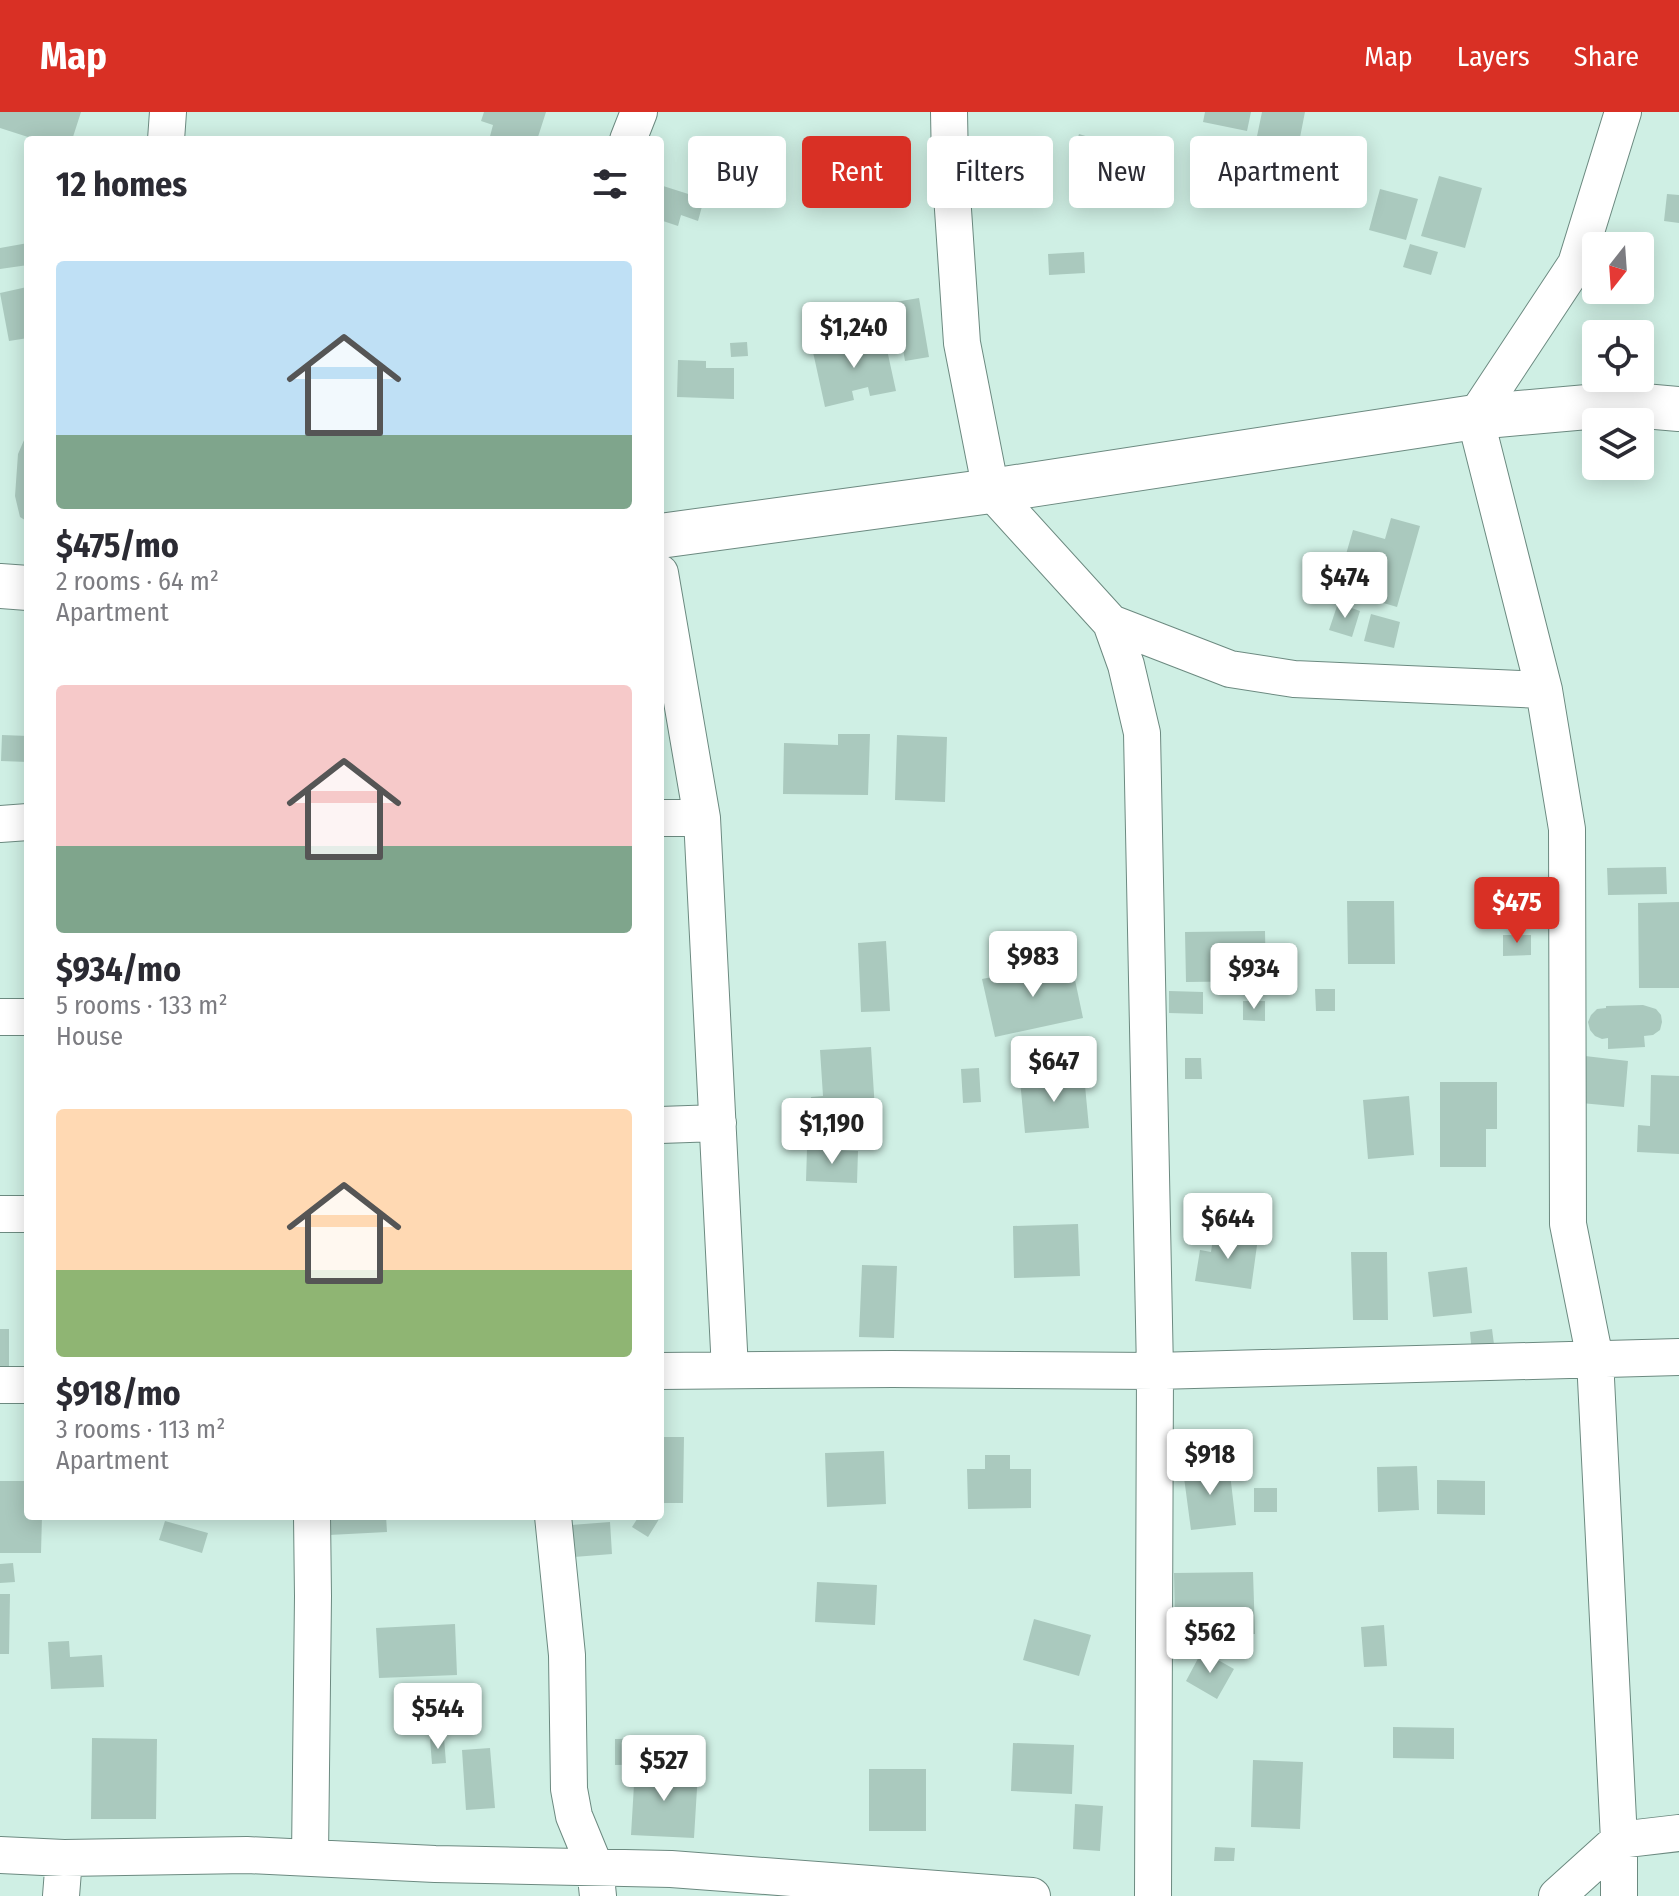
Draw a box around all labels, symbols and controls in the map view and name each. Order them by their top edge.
text: Map [40,33,107,79]
text: Map [1364,40,1413,73]
text: Layers [1457,40,1530,73]
text: Share [1574,40,1639,73]
chip: Buy [688,136,786,208]
chip: Rent [802,136,911,208]
chip: Filters [927,136,1053,208]
chip: New [1069,136,1174,208]
chip: Apartment [1190,136,1367,208]
icon: filters [588,162,632,206]
text: 12 homes [56,164,187,205]
north arrow [1582,232,1654,304]
map controls [1582,232,1654,480]
pin: $1,240 [789,302,919,370]
text: $1,240 [820,312,888,343]
icon: home [272,313,416,457]
button: locate [1582,320,1654,392]
button: layers [1582,408,1654,480]
text: $475/mo [56,525,179,566]
pin: $474 [1298,552,1392,620]
text: $474 [1320,562,1370,593]
text: 2 rooms · 64 m² [56,566,219,597]
text: Apartment [56,597,169,628]
icon: home [272,737,416,881]
pin: $475 [1470,877,1564,945]
text: $475 [1492,887,1542,918]
pin: $983 [986,931,1080,999]
text: $983 [1007,941,1059,972]
pin: $934 [1207,943,1301,1011]
text: $934/mo [56,949,181,990]
text: $934 [1228,953,1280,984]
text: 5 rooms · 133 m² [56,990,228,1021]
text: House [56,1021,123,1052]
pin: $647 [1007,1036,1101,1104]
text: $647 [1029,1046,1079,1077]
pin: $1,190 [767,1098,897,1166]
text: $1,190 [800,1108,864,1139]
icon: home [272,1161,416,1305]
pin: $644 [1181,1193,1275,1261]
text: $644 [1201,1203,1255,1234]
text: $918/mo [56,1373,181,1414]
text: 3 rooms · 113 m² [56,1414,225,1445]
pin: $918 [1163,1429,1257,1497]
text: $918 [1185,1439,1235,1470]
text: Apartment [56,1445,169,1476]
pin: $562 [1163,1607,1257,1675]
text: $562 [1184,1617,1236,1648]
pin: $544 [391,1683,485,1751]
text: $544 [412,1693,464,1724]
pin: $527 [617,1735,711,1803]
text: $527 [640,1745,688,1776]

